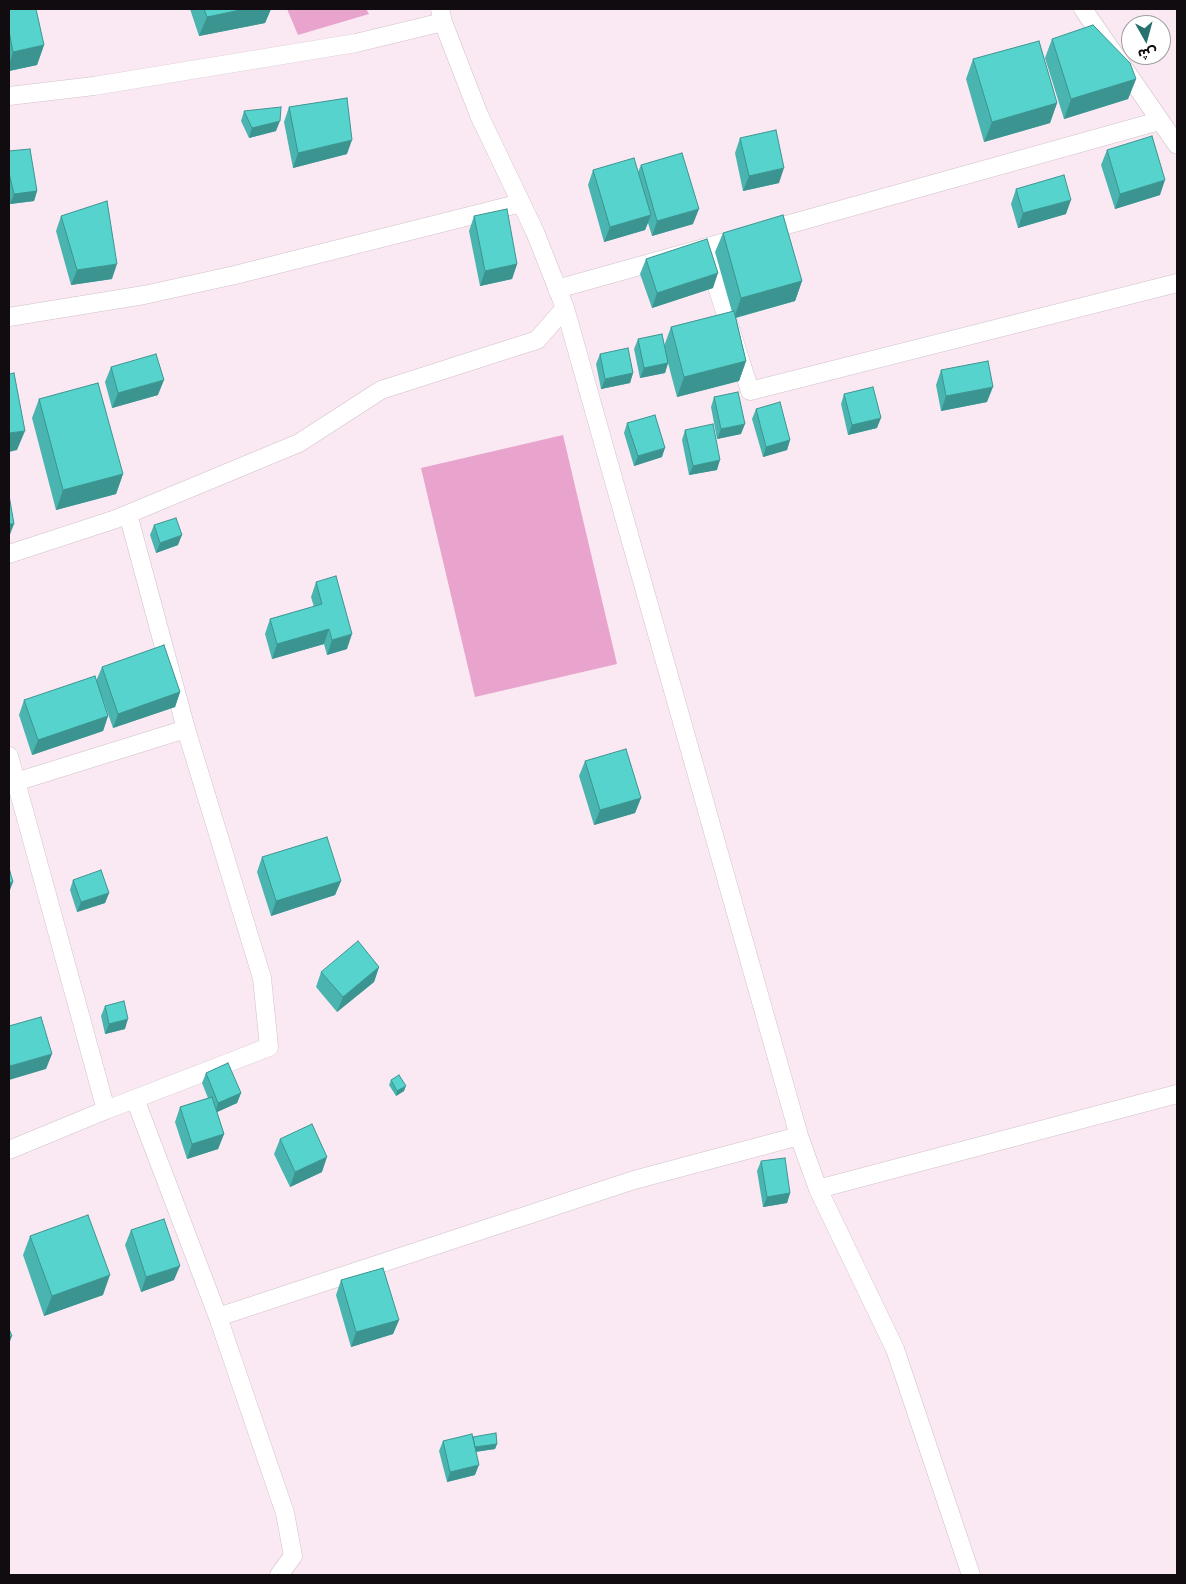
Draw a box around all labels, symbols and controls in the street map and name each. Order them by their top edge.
north arrow [1121,15,1171,65]
text: ش [1137,45,1158,63]

